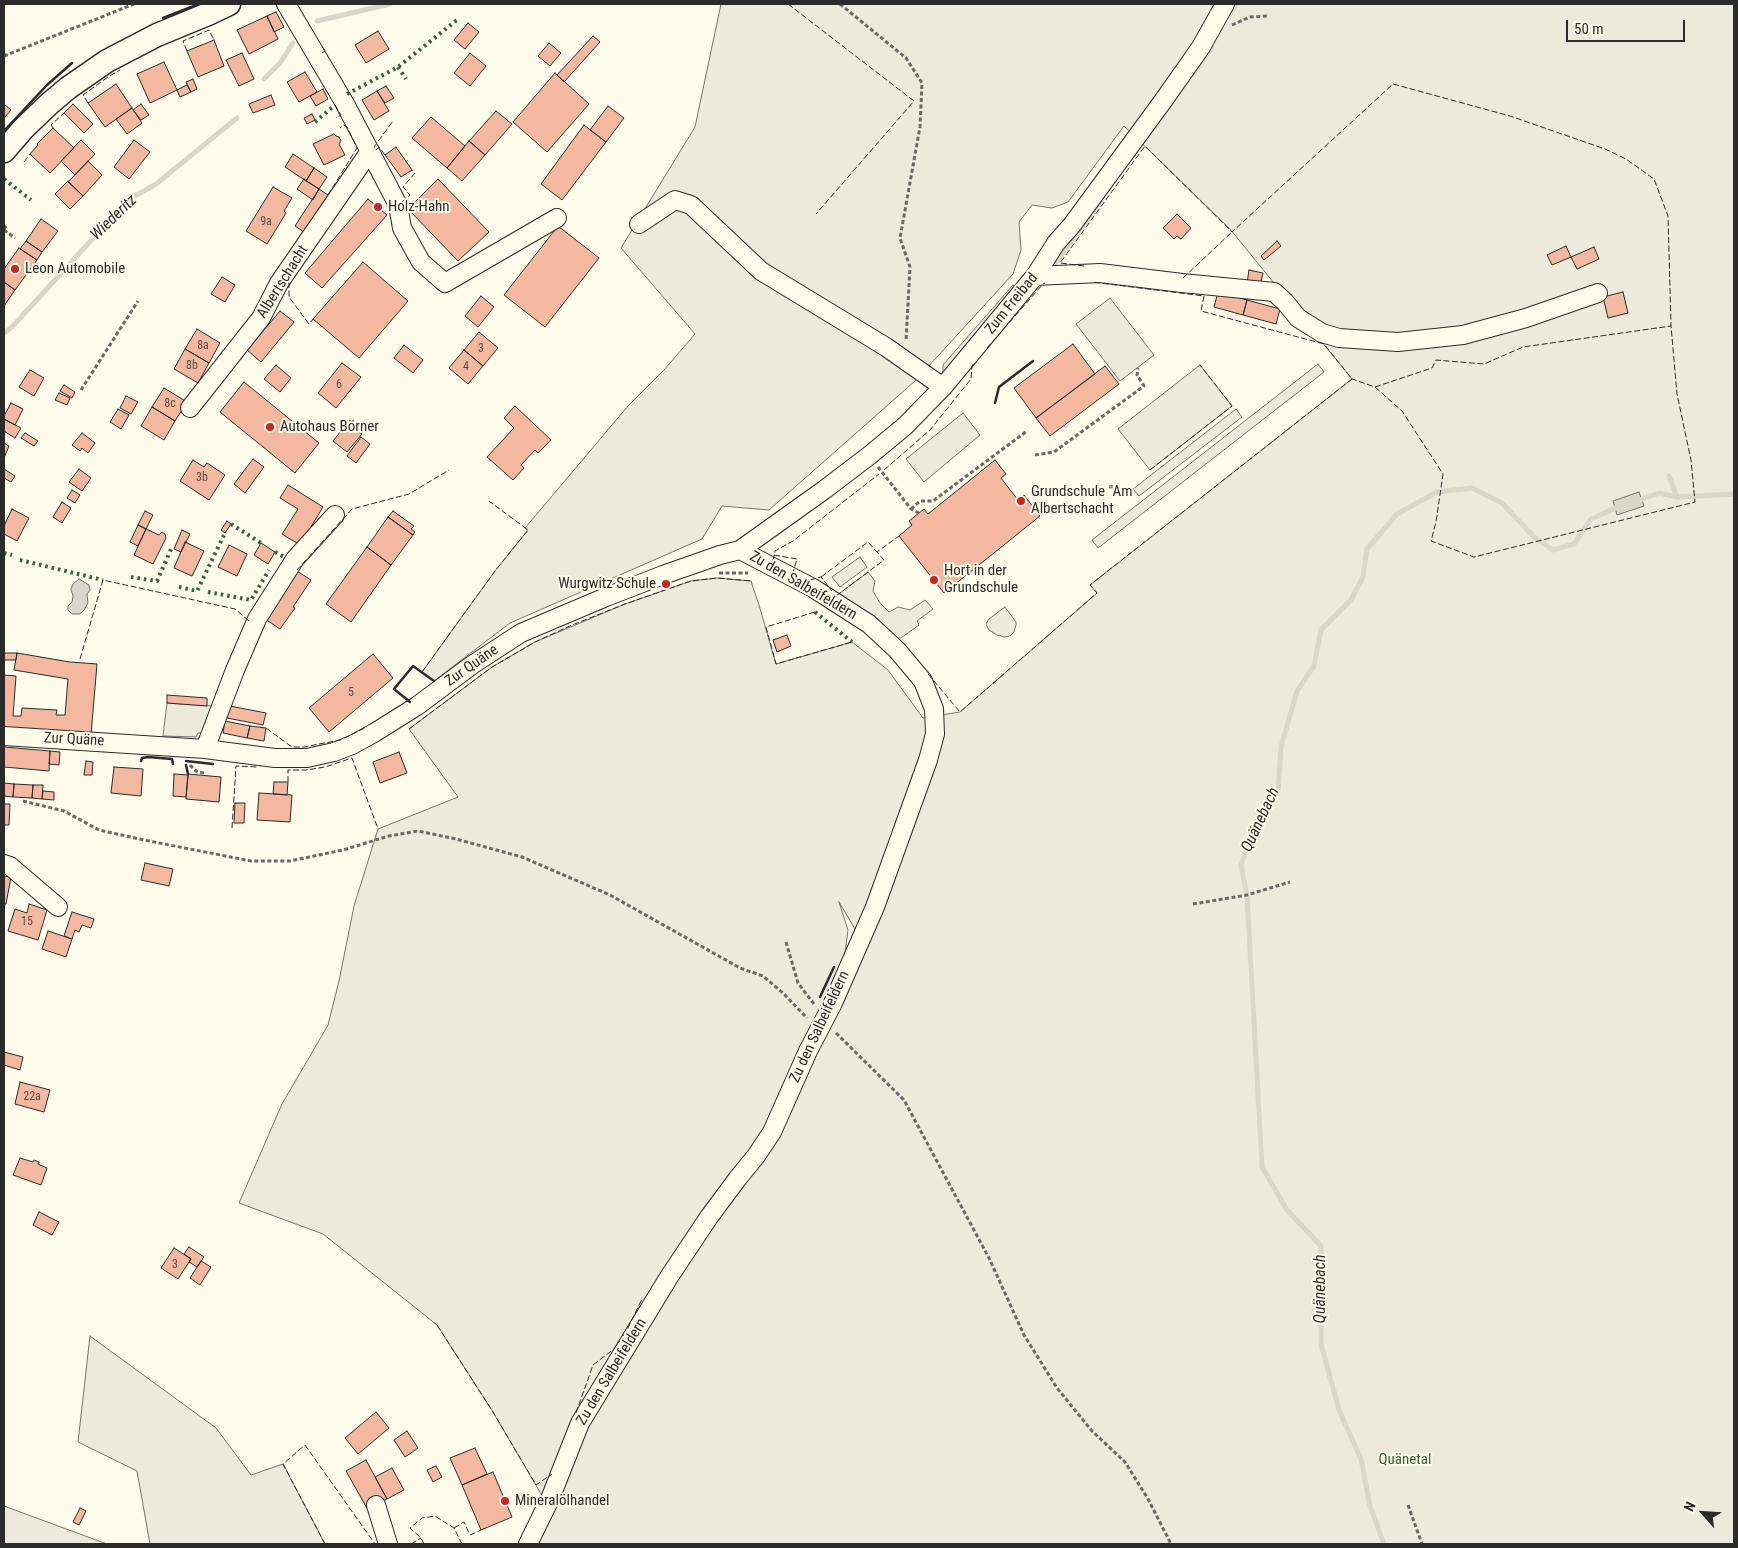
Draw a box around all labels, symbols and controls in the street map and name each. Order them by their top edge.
scale bar [1568,10,1687,42]
text: 50 m [1574,20,1604,38]
water label: Wiederitz [87,191,141,245]
place label: Holz-Hahn [388,198,450,216]
marker: Holz-Hahn [372,201,384,213]
house number: 9a [260,215,272,229]
street label: Albertschacht [253,242,313,322]
place label: Leon Automobile [25,260,125,278]
marker: Leon Automobile [9,263,21,275]
street label: Zum Freibad [982,270,1042,338]
house number: 8a [197,339,209,353]
house number: 3 [478,342,484,356]
house number: 8b [186,359,198,373]
house number: 4 [463,360,469,374]
house number: 6 [336,378,342,392]
house number: 8c [164,397,176,411]
place label: Autohaus Börner [280,418,379,436]
marker: Autohaus Börner [264,421,276,433]
house number: 3b [196,471,208,485]
place label: Grundschule "Am Albertschacht [1031,483,1132,518]
marker: Grundschule "Am Albertschacht [1015,495,1027,507]
street label: Zu den Salbeifeldern [746,548,860,624]
place label: Hort in der Grundschule [944,562,1018,597]
marker: Hort in der Grundschule [928,574,940,586]
place label: Wurgwitz Schule [558,575,656,593]
marker: Wurgwitz Schule [660,578,672,590]
street label: Zur Quäne [442,641,502,691]
house number: 5 [348,686,354,700]
street label: Zur Quäne [43,729,105,751]
water label: Quänebach [1238,785,1284,855]
house number: 15 [21,915,33,929]
street label: Zu den Salbeifeldern [786,968,854,1086]
house number: 22a [23,1090,41,1104]
water label: Quänebach [1311,1255,1331,1323]
house number: 3 [172,1258,178,1272]
street label: Zu den Salbeifeldern [573,1315,651,1429]
park label: Quänetal [1379,1451,1431,1469]
north arrow [1678,1488,1728,1538]
place label: Mineralölhandel [515,1492,610,1510]
marker: Mineralölhandel [499,1495,511,1507]
text: N [1680,1499,1699,1514]

